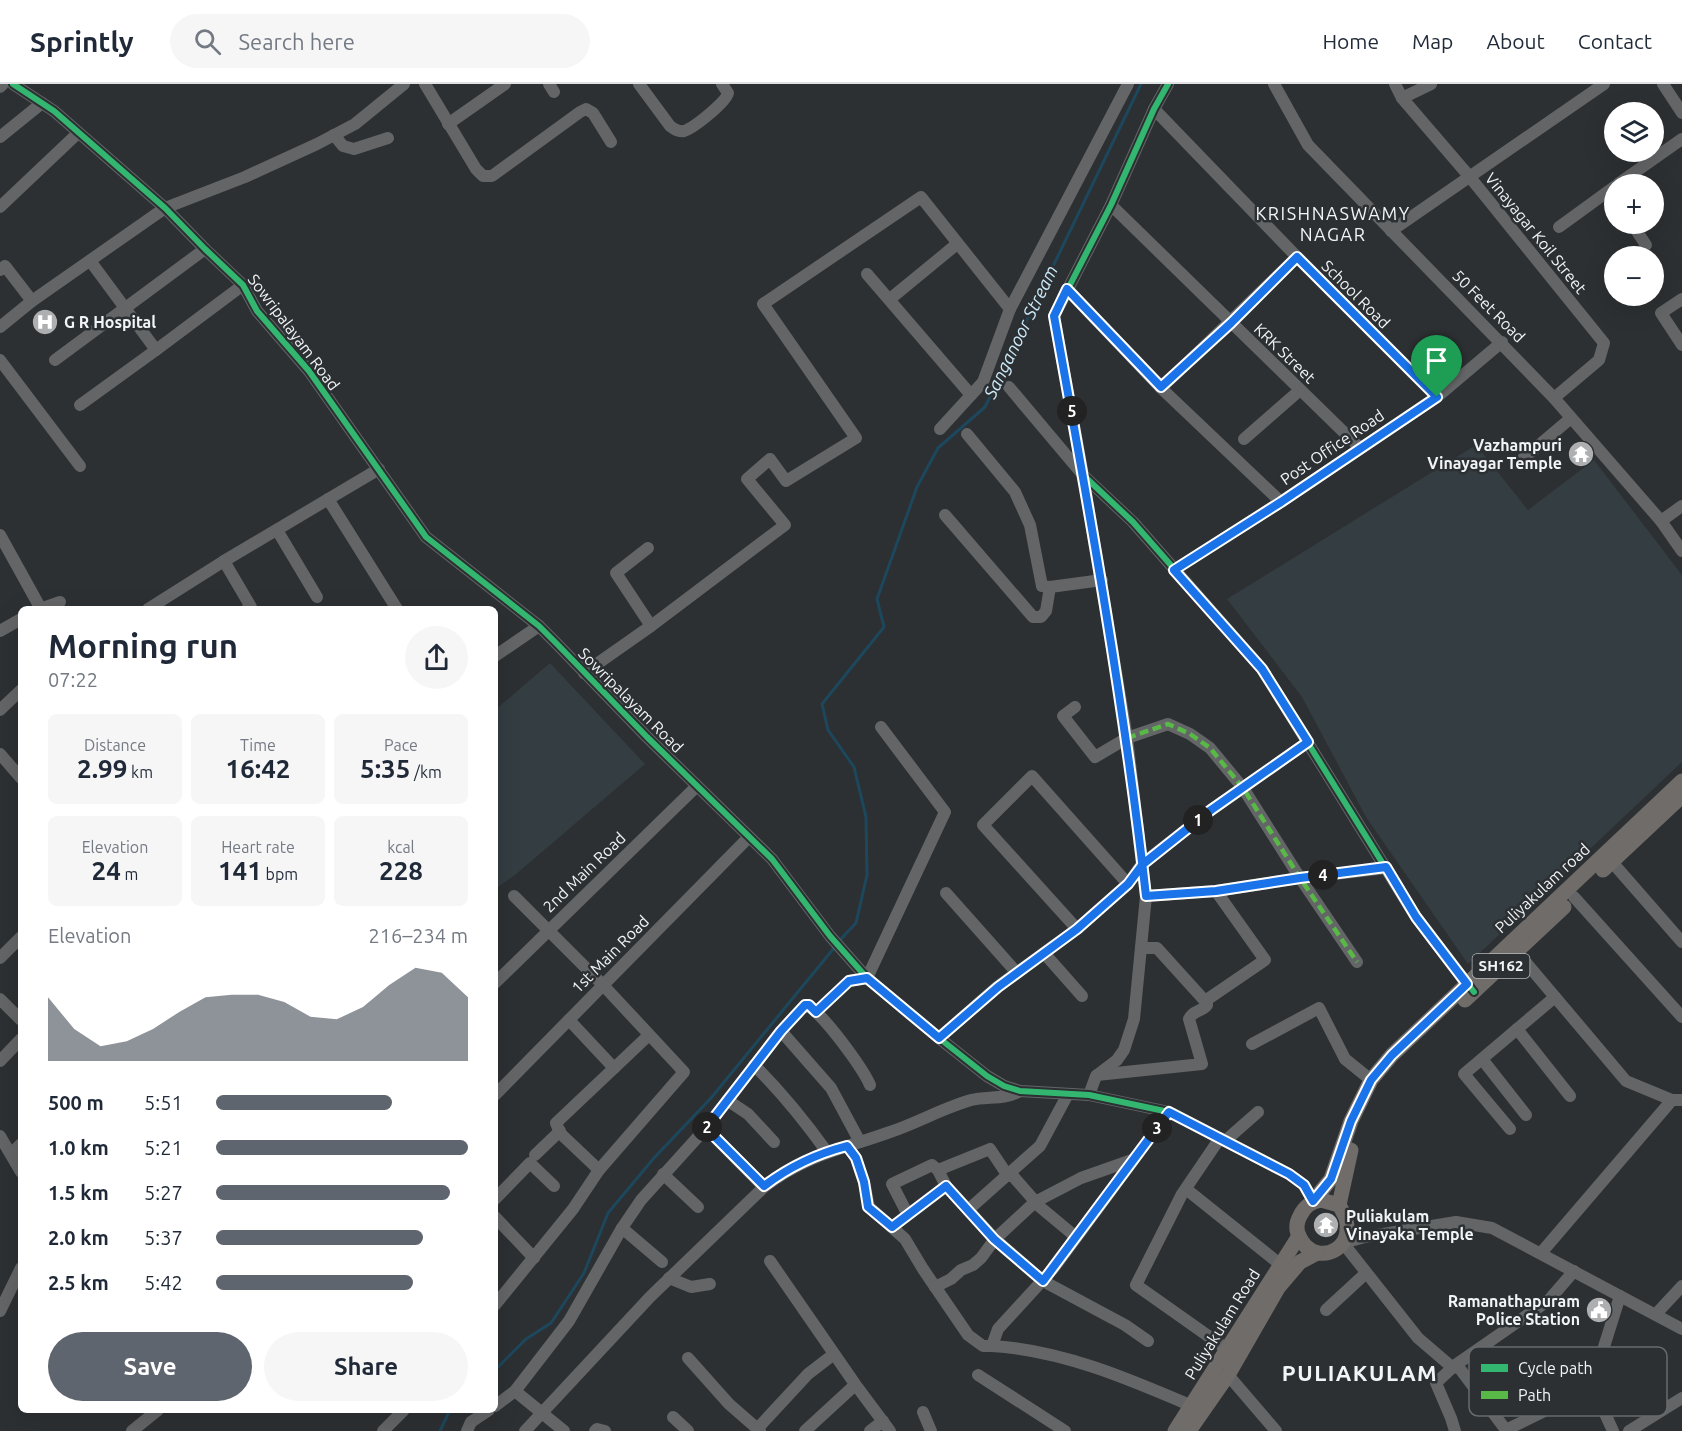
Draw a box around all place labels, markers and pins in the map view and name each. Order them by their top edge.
hospital icon: G R Hospital [30,307,60,337]
place label: G R Hospital [64,313,156,331]
pin [1411,335,1462,397]
pin: 5 [1057,396,1087,426]
place label: Vazhampuri Vinayagar Temple [1427,436,1562,472]
temple icon: Vazhampuri Vinayagar Temple [1566,439,1596,469]
pin: 1 [1183,805,1213,835]
pin: 4 [1308,860,1338,890]
pin: 2 [692,1112,722,1142]
pin: 3 [1142,1113,1172,1143]
place label: Puliakulam Vinayaka Temple [1346,1207,1474,1243]
temple icon: Puliakulam Vinayaka Temple [1311,1210,1341,1240]
place label: Ramanathapuram Police Station [1448,1292,1580,1328]
public building icon: Ramanathapuram Police Station [1584,1295,1614,1325]

